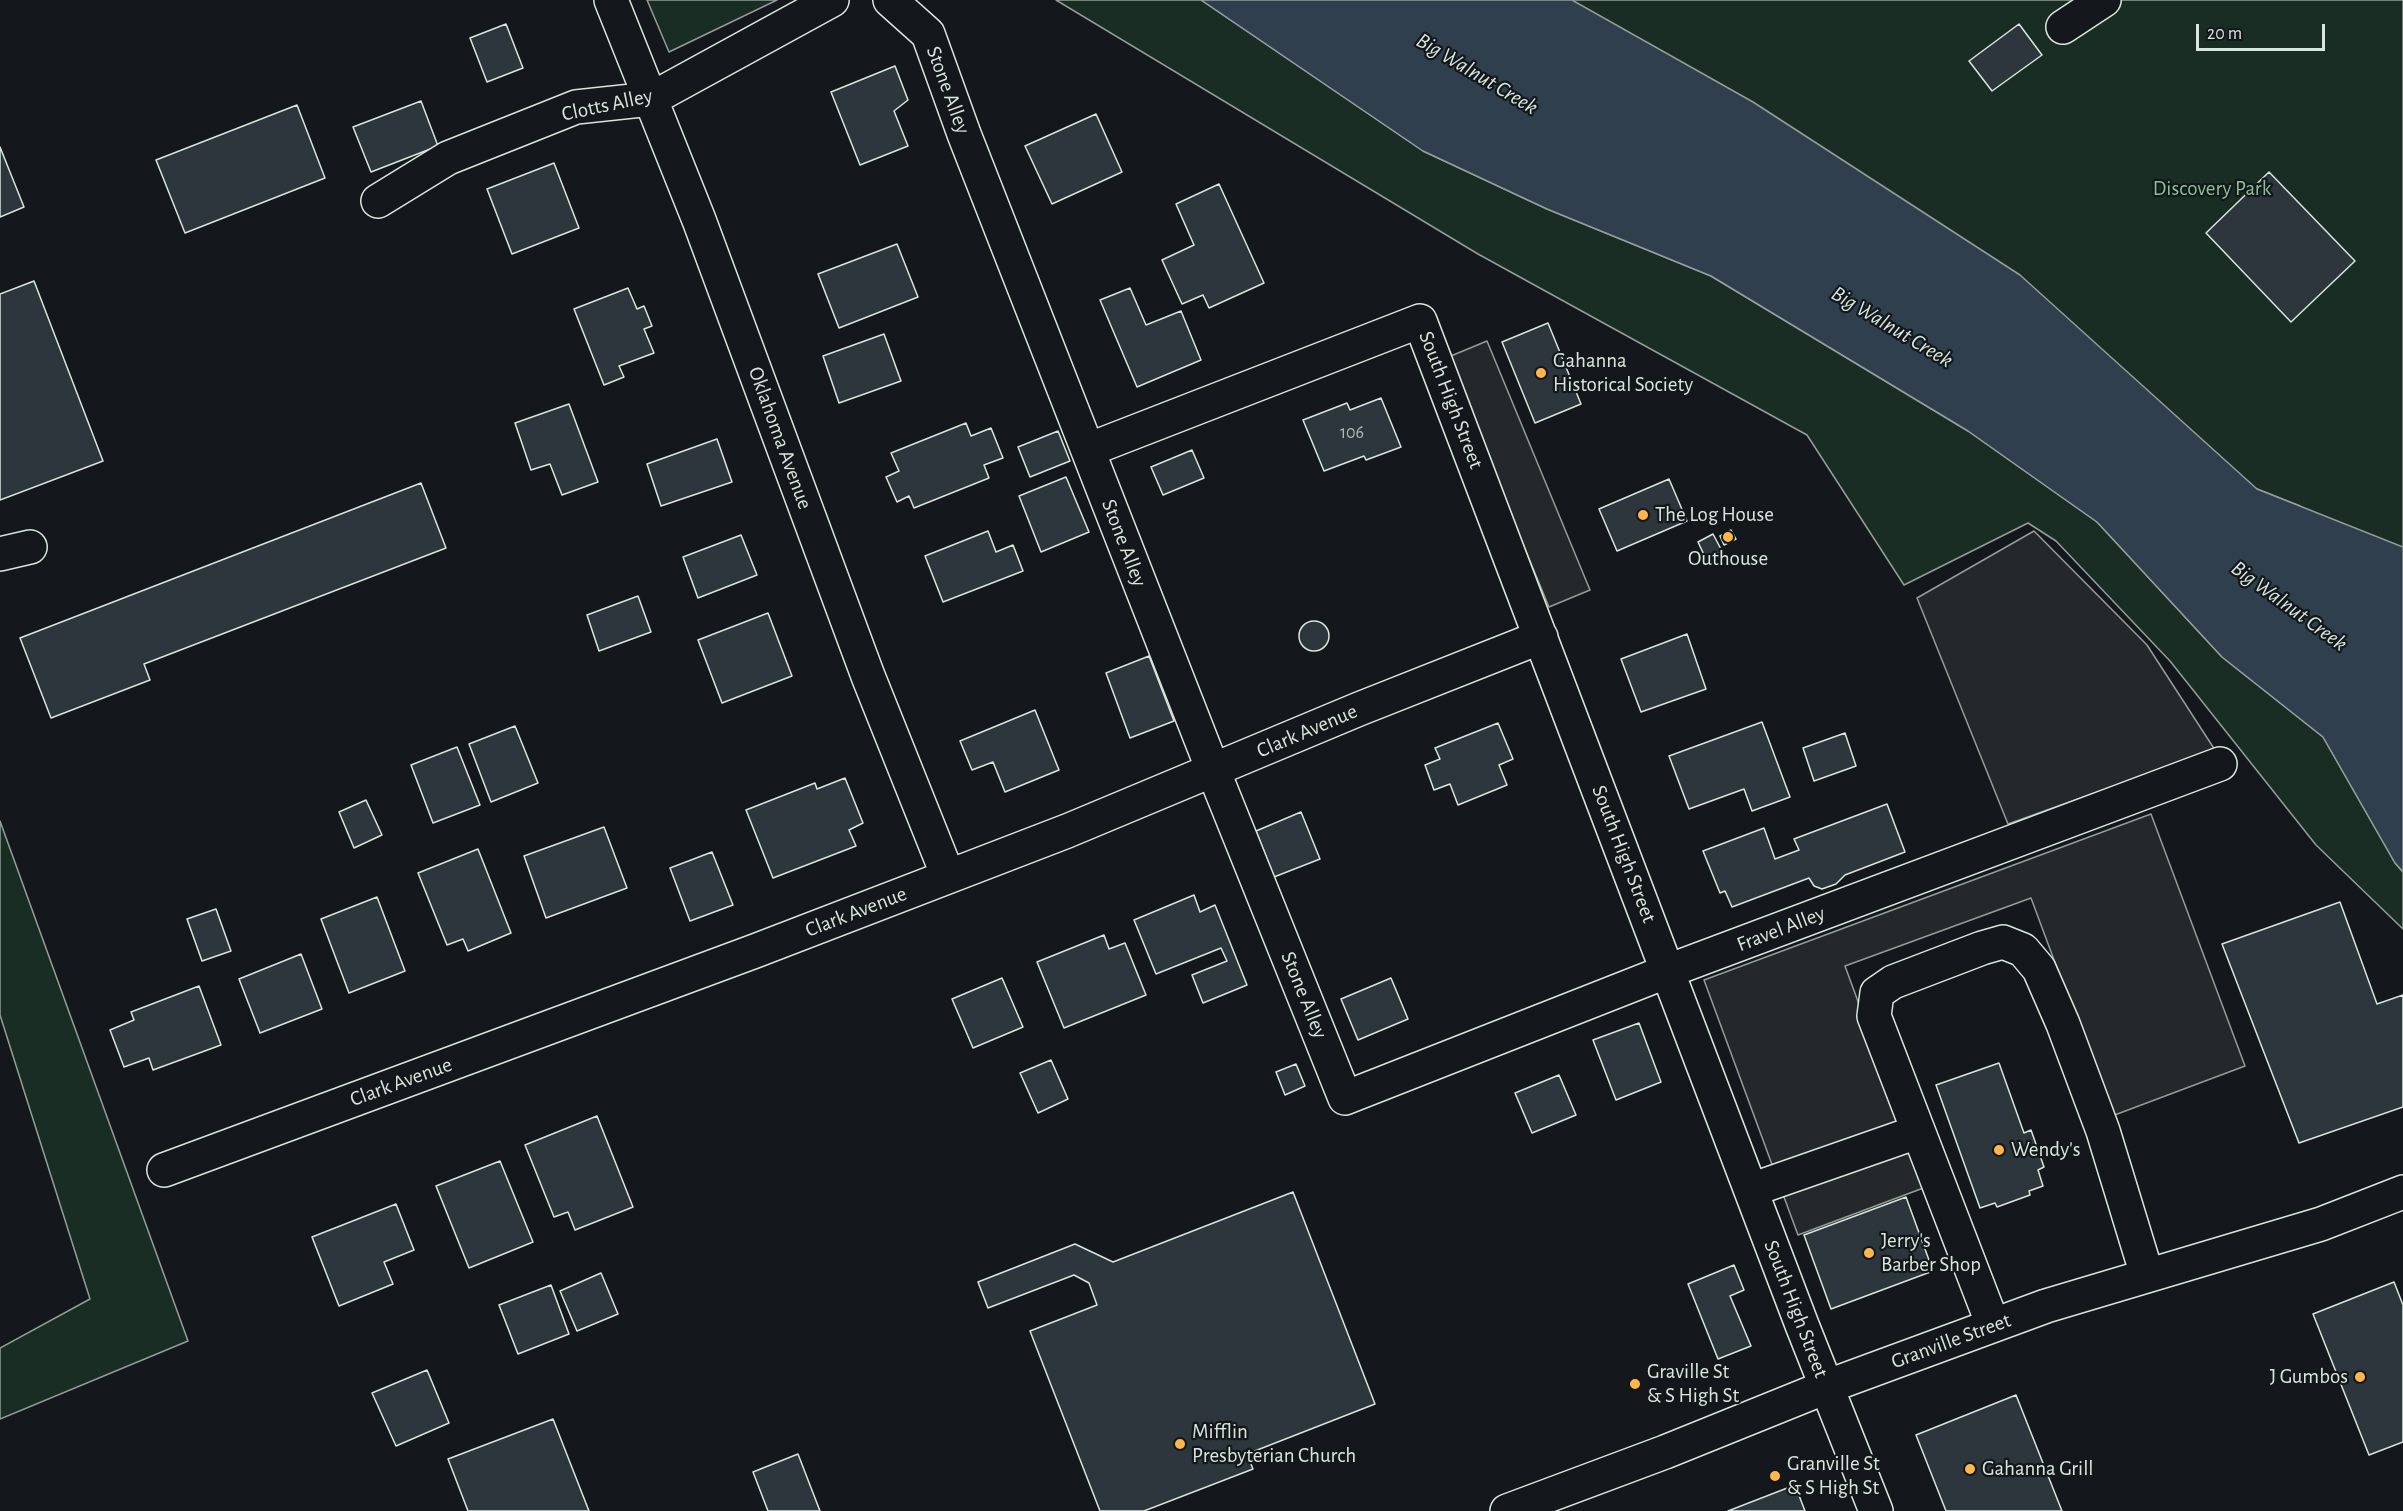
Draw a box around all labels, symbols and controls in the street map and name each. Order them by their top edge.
scale bar [2199,12,2328,50]
text: 20 m [2207,25,2242,43]
water label: Big Walnut Creek [1411,27,1543,121]
street label: Stone Alley [921,43,975,137]
street label: Clotts Alley [559,83,655,127]
park label: Discovery Park [2153,176,2271,202]
water label: Big Walnut Creek [1826,280,1958,374]
street label: South High Street [1413,328,1489,472]
place label: Gahanna Historical Society [1553,348,1693,398]
street label: Oklahoma Avenue [743,363,817,513]
marker: Gahanna Historical Society [1534,366,1548,380]
house number: 106 [1340,422,1364,444]
street label: Stone Alley [1096,496,1152,590]
place label: The Log House [1655,502,1774,528]
marker: The Log House [1636,508,1650,522]
marker: Outhouse [1721,530,1735,544]
place label: Outhouse [1688,546,1768,572]
water label: Big Walnut Creek [2226,555,2352,657]
street label: Clark Avenue [1253,699,1361,763]
street label: South High Street [1586,782,1662,926]
street label: Clark Avenue [802,881,910,943]
street label: Fravel Alley [1733,901,1829,957]
street label: Stone Alley [1275,948,1333,1042]
street label: Clark Avenue [347,1052,455,1112]
place label: Wendy's [2011,1137,2080,1163]
marker: Wendy's [1992,1143,2006,1157]
place label: Jerry's Barber Shop [1881,1228,1981,1278]
street label: South High Street [1758,1237,1834,1381]
marker: Jerry's Barber Shop [1862,1246,1876,1260]
street label: Granville Street [1888,1308,2014,1374]
place label: Graville St & S High St [1647,1359,1739,1409]
place label: J Gumbos [2270,1364,2348,1390]
marker: J Gumbos [2353,1370,2367,1384]
marker: Graville St & S High St [1628,1377,1642,1391]
place label: Mifflin Presbyterian Church [1192,1419,1356,1469]
marker: Mifflin Presbyterian Church [1173,1437,1187,1451]
place label: Granville St & S High St [1787,1451,1880,1501]
place label: Gahanna Grill [1982,1456,2094,1482]
marker: Gahanna Grill [1963,1462,1977,1476]
marker: Granville St & S High St [1768,1469,1782,1483]

